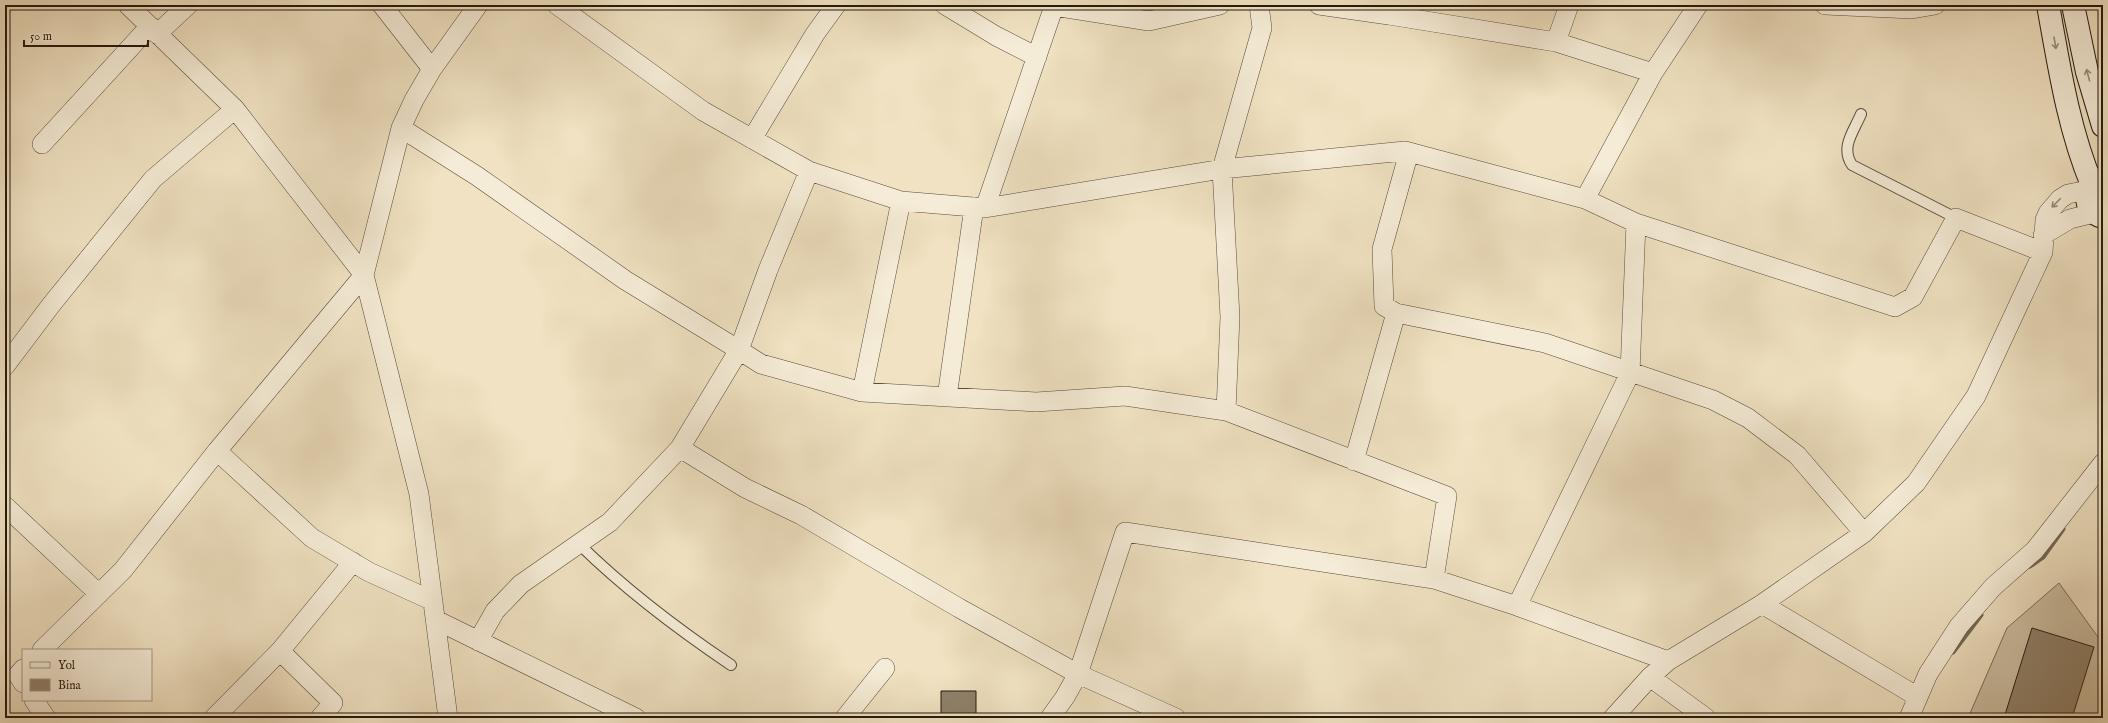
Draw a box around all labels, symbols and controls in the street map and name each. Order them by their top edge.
scale bar [24,22,148,48]
text: 50 m [30,29,52,44]
one-way arrow [2051,37,2059,50]
one-way arrow [2084,68,2091,81]
one-way arrow [2051,198,2061,208]
legend [22,649,152,701]
text: Yol [58,658,76,673]
text: Bina [58,678,82,693]

